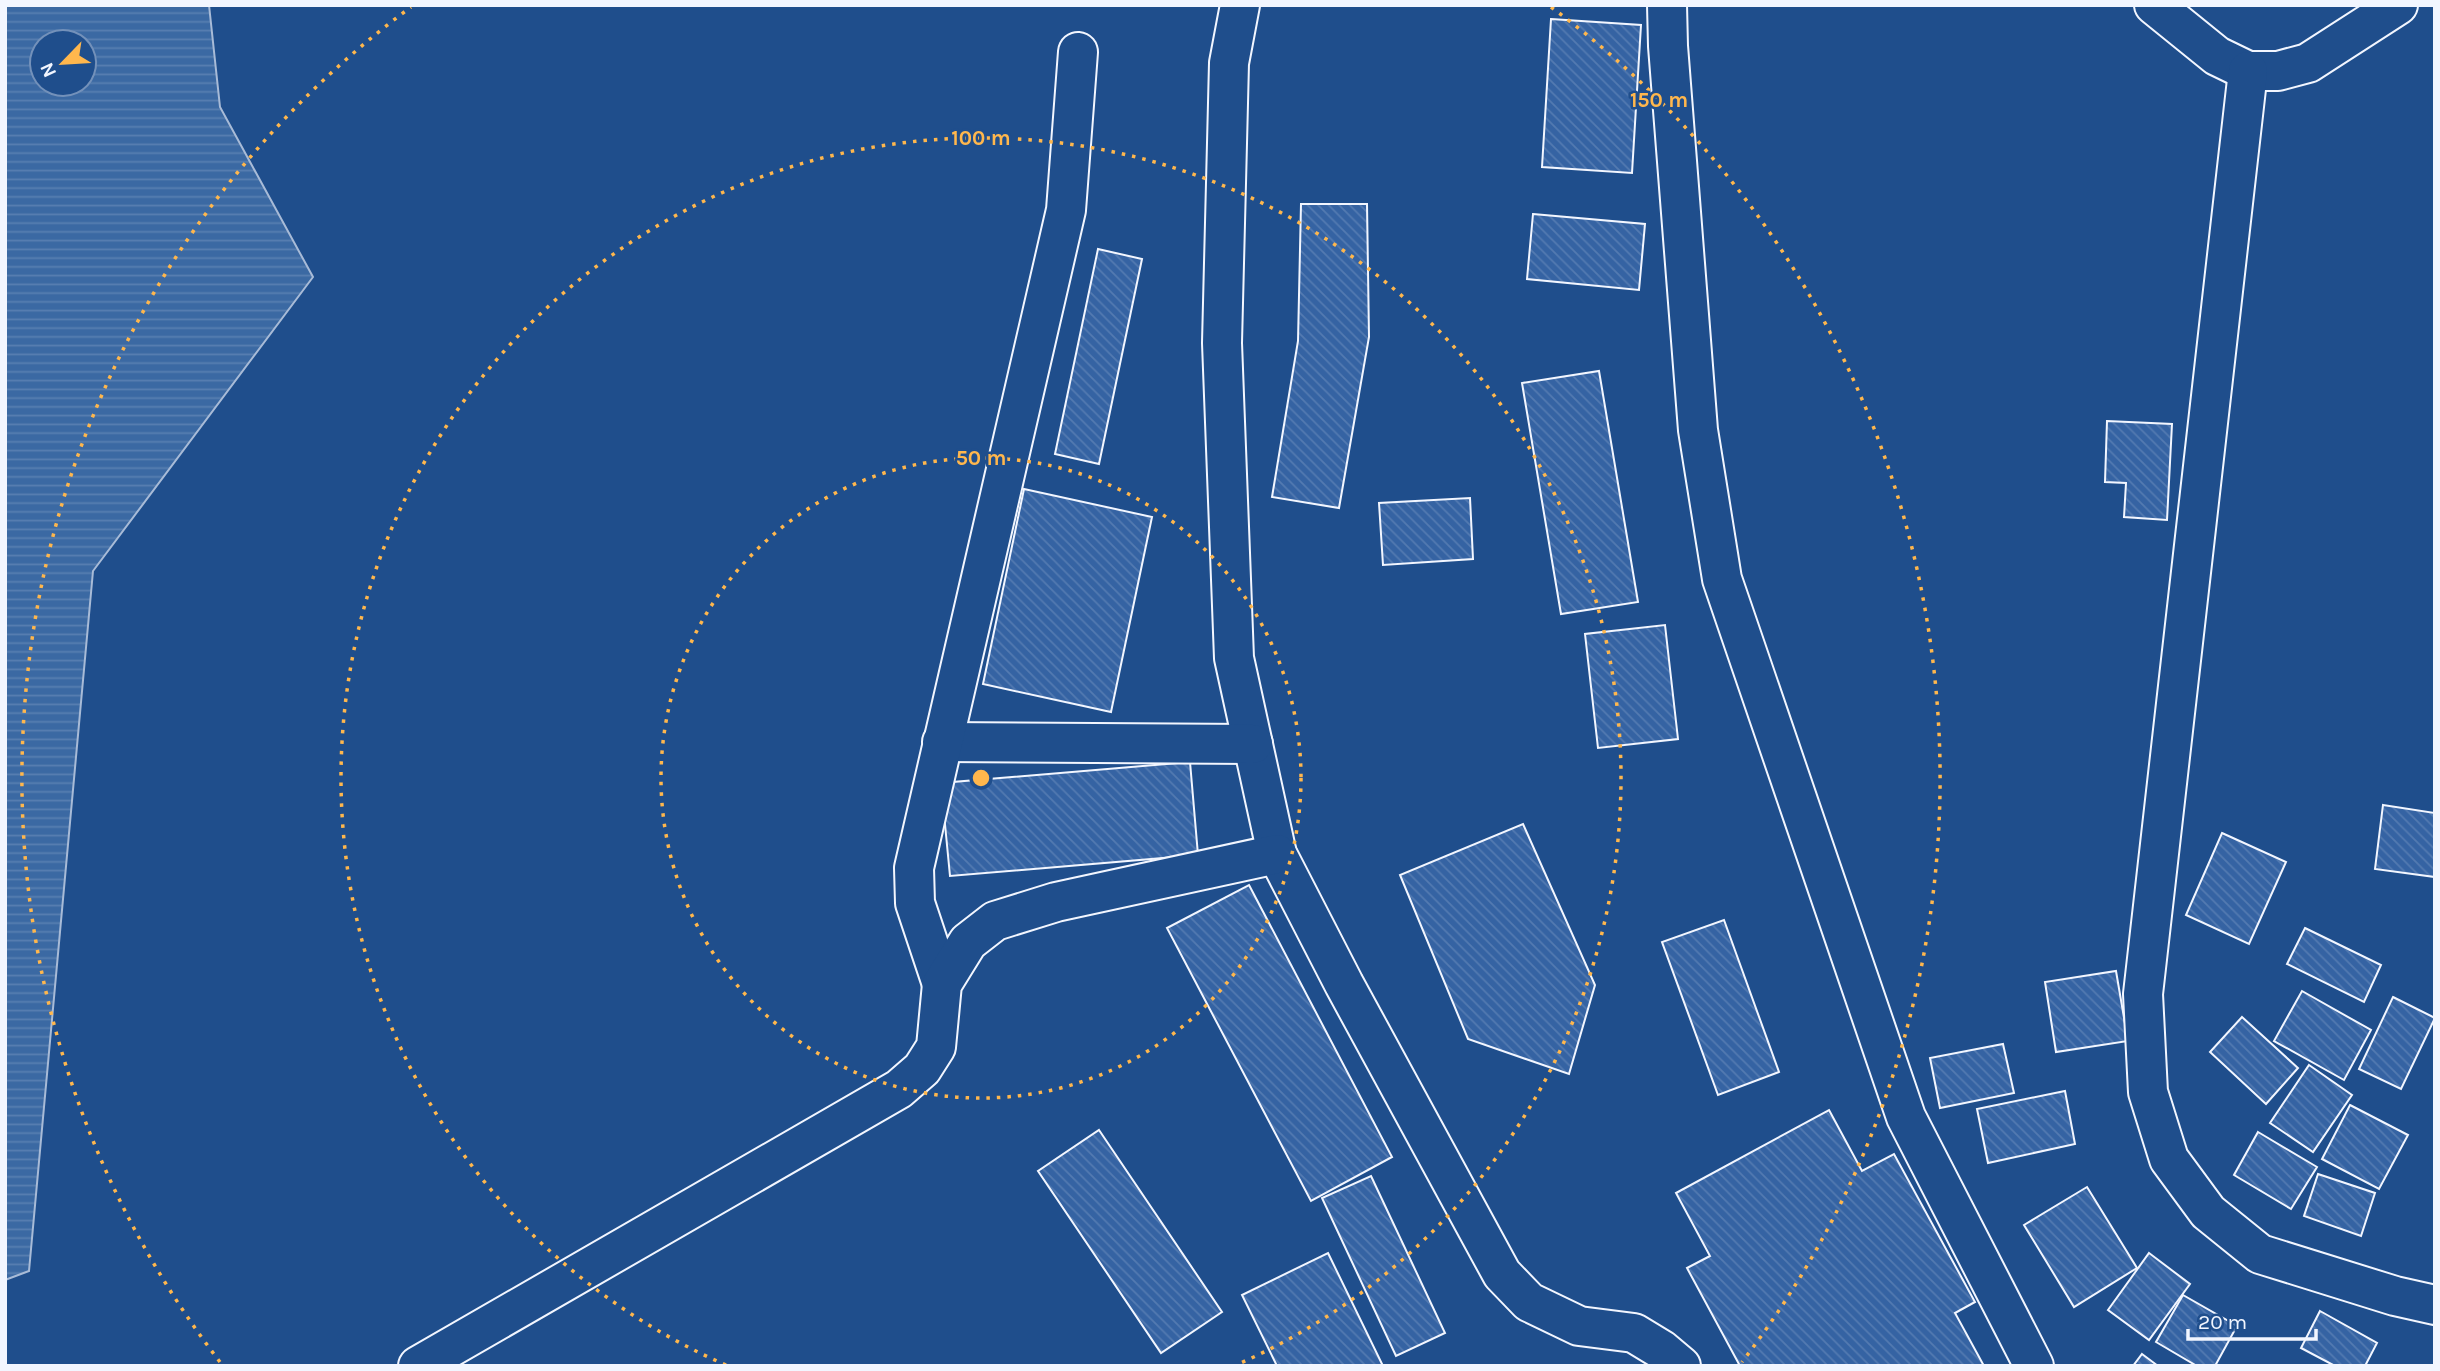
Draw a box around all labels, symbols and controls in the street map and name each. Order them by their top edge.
north arrow [28,28,98,98]
text: N [36,59,61,81]
text: 150 m [1630,88,1688,112]
text: 100 m [951,126,1011,150]
text: 50 m [956,446,1006,470]
centre of rings [969,766,993,790]
scale bar [2188,1298,2316,1342]
text: 20 m [2198,1310,2247,1334]

